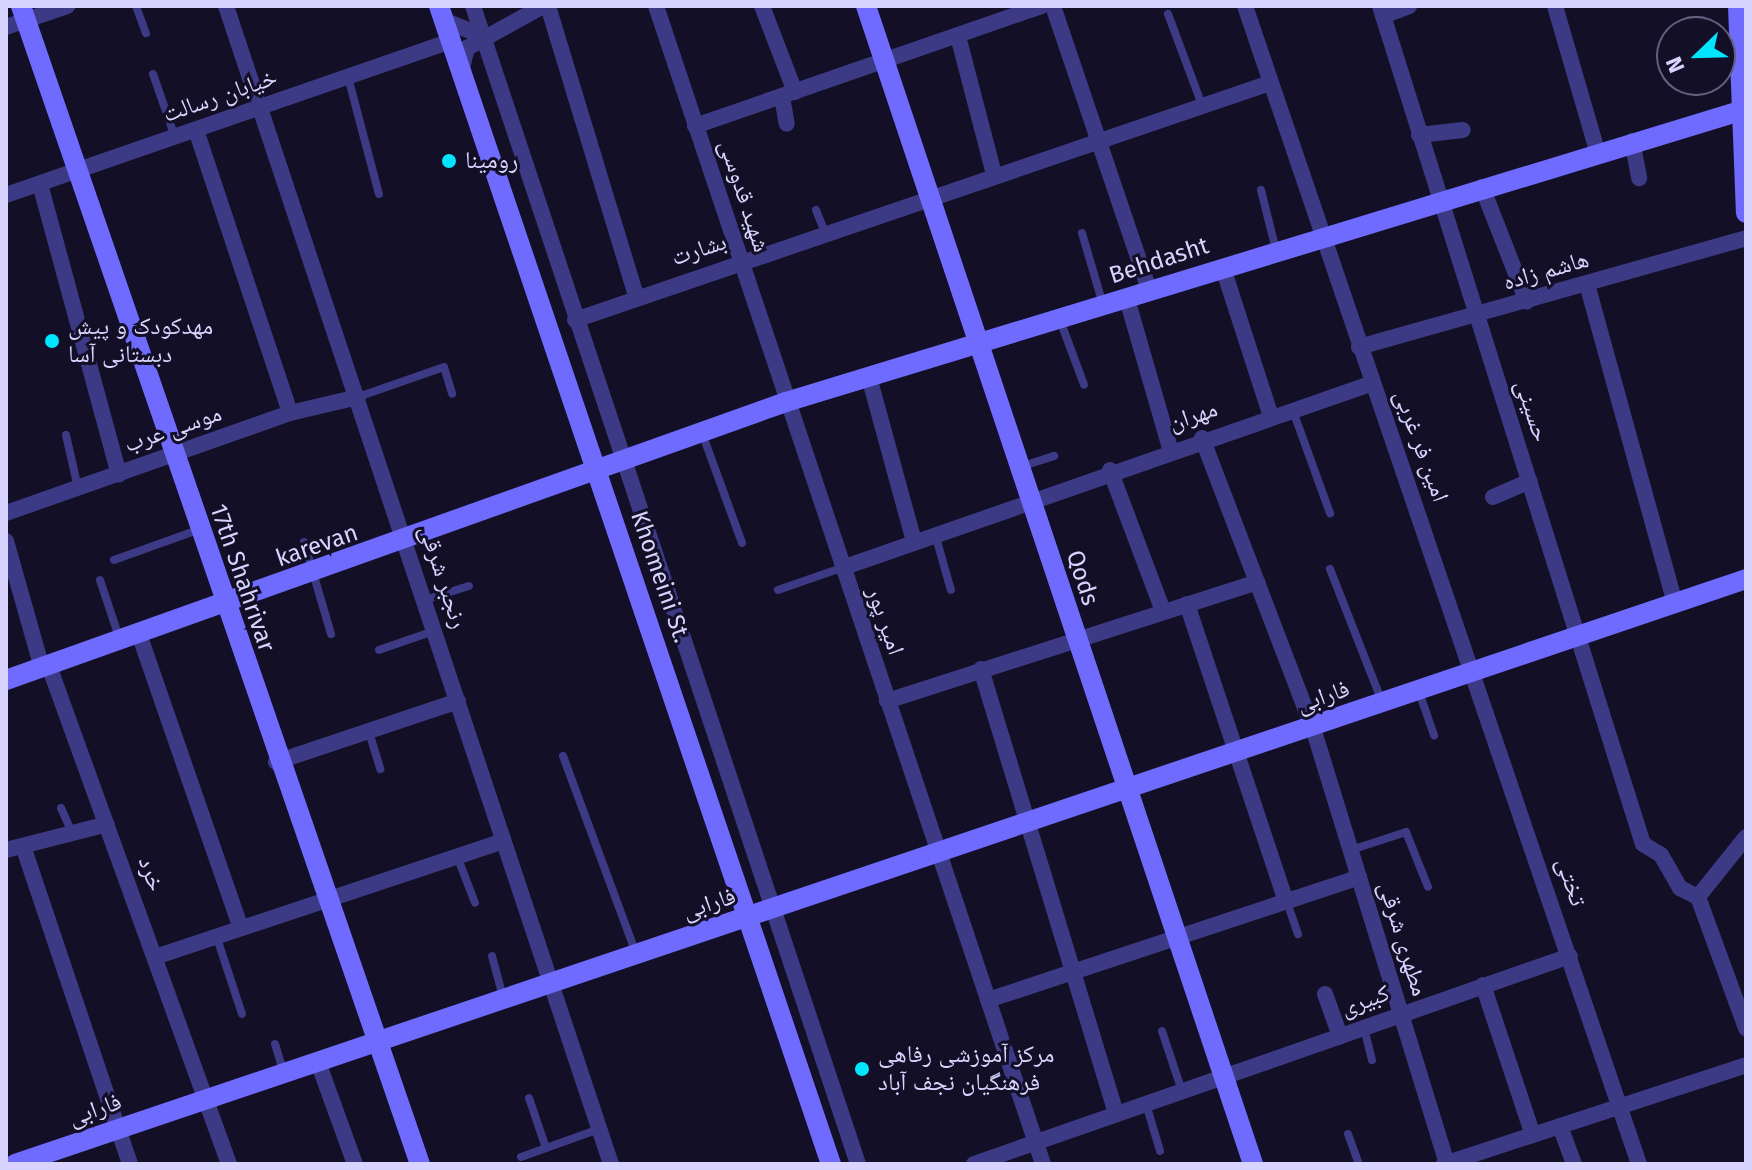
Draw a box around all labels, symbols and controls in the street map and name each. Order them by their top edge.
north arrow [1656,16,1736,96]
text: N [1660,53,1691,77]
street label: خیابان رسالت [159,63,281,129]
street label: شهید قدوسی [712,136,776,256]
place label: رومینا [465,147,518,175]
marker: رومینا [440,152,458,170]
street label: بشارت [668,228,730,272]
street label: Behdasht [1106,231,1212,291]
street label: هاشم زاده [1500,245,1592,297]
place label: مهدکودک و پیش دبستانی آسا [68,313,213,369]
marker: مهدکودک و پیش دبستانی آسا [43,332,61,350]
street label: حسینی [1509,376,1555,446]
street label: امین فر غربی [1388,386,1454,506]
street label: مهران [1165,395,1221,437]
street label: موسی عرب [120,399,226,459]
street label: 17th Shahrivar [203,500,281,656]
street label: Khomeini St. [624,507,696,647]
street label: karevan [272,519,362,573]
street label: رنجبر شرقی [413,522,473,632]
street label: Qods [1060,547,1104,609]
street label: امیر پور [860,583,910,659]
street label: فارابی [1293,675,1353,719]
street label: خرد [132,853,170,895]
street label: تختی [1550,854,1592,910]
street label: مطهری شرقی [1372,878,1434,1000]
street label: فارابی [679,882,739,926]
street label: کبیری [1337,979,1393,1023]
place label: مرکز آموزشی رفاهی فرهنگیان نجف آباد [878,1041,1055,1097]
marker: مرکز آموزشی رفاهی فرهنگیان نجف آباد [853,1060,871,1078]
street label: فارابی [65,1088,125,1132]

